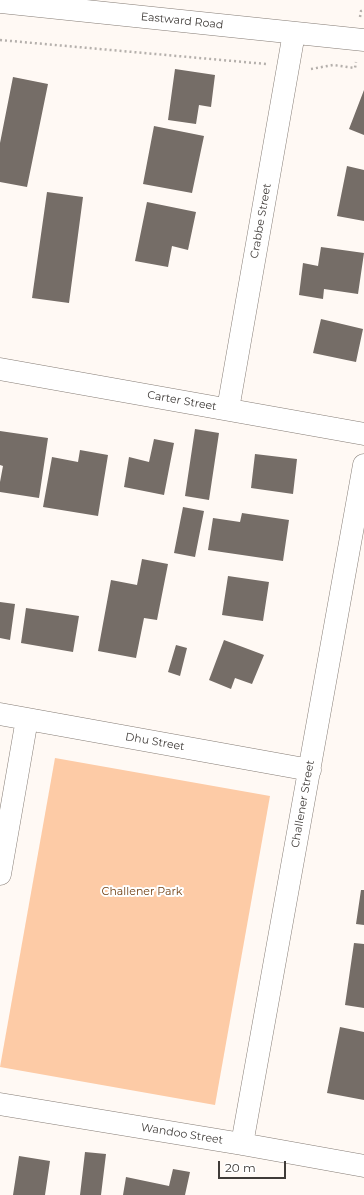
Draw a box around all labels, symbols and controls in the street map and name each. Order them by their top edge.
street label: Eastward Road [140,10,224,32]
street label: Crabbe Street [248,182,274,260]
street label: Carter Street [146,388,218,414]
street label: Dhu Street [124,730,186,754]
street label: Challener Street [289,759,317,849]
park label: Challener Park [102,885,182,899]
street label: Wandoo Street [140,1121,224,1147]
scale bar [220,1153,288,1179]
text: 20 m [225,1160,256,1175]

